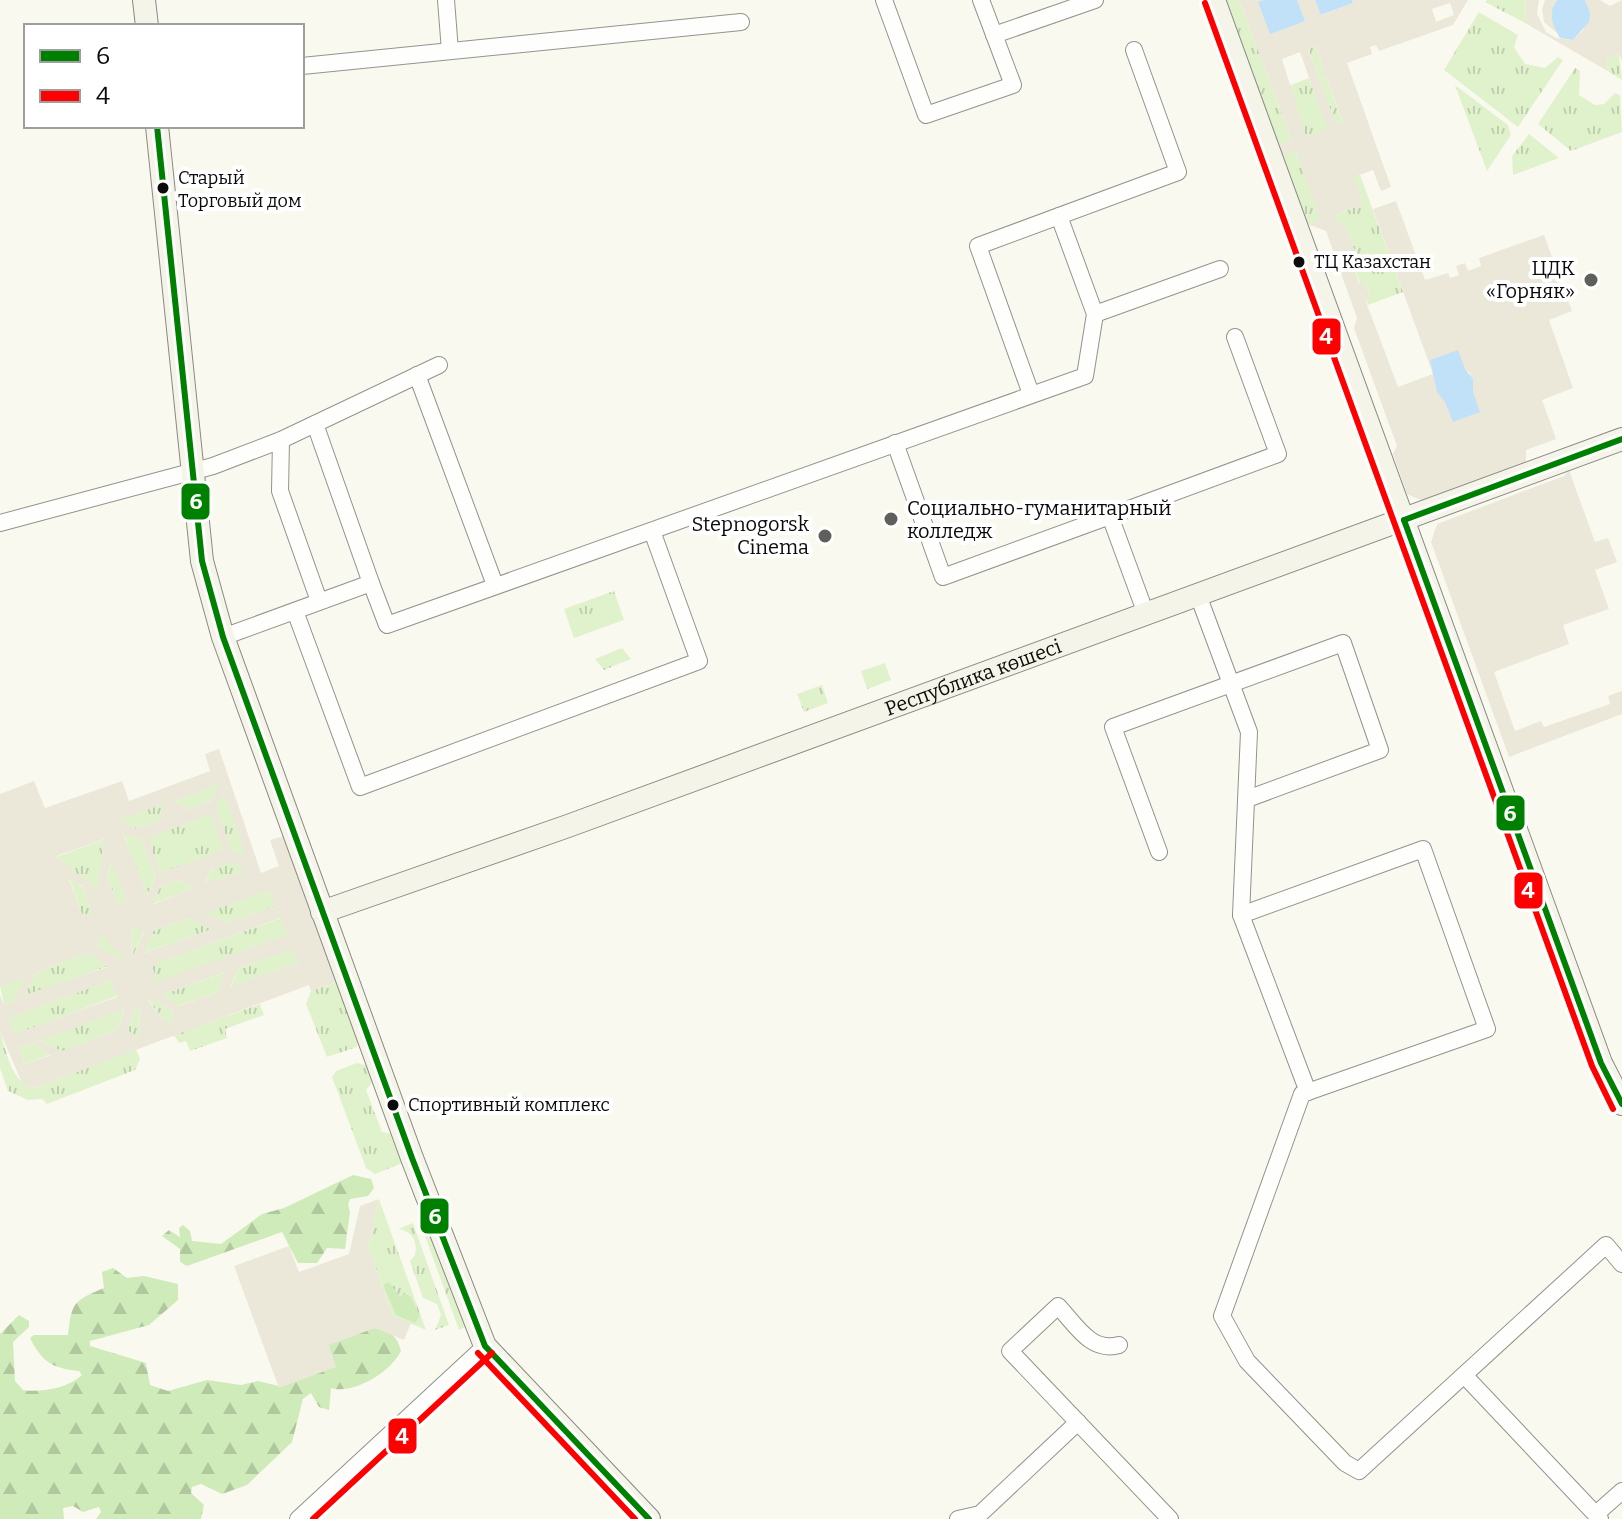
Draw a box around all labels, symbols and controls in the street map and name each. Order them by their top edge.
legend [24,24,304,128]
text: 6 [96,42,110,70]
text: 4 [96,82,110,110]
place label: Старый Торговый дом [178,167,302,212]
marker: Старый Торговый дом [155,180,171,196]
place label: ТЦ Казахстан [1314,251,1431,273]
marker: ТЦ Казахстан [1291,254,1307,270]
place label: ЦДК «Горняк» [1486,256,1575,303]
marker: ЦДК «Горняк» [1582,271,1600,289]
line badge: 4 [1311,317,1342,356]
text: 4 [1319,323,1333,350]
line badge: 6 [180,482,211,521]
text: 6 [189,488,203,515]
place label: Социально-гуманитарный колледж [907,496,1172,543]
marker: Социально-гуманитарный колледж [882,510,900,528]
place label: Stepnogorsk Cinema [691,512,810,559]
marker: Stepnogorsk Cinema [816,527,834,545]
street label: Республика көшесі [881,634,1065,721]
line badge: 6 [1495,794,1526,832]
text: 6 [1503,800,1517,827]
line badge: 4 [1513,871,1544,910]
text: 4 [1521,877,1535,904]
place label: Спортивный комплекс [408,1094,610,1116]
marker: Спортивный комплекс [385,1097,401,1113]
line badge: 6 [419,1197,450,1235]
text: 6 [428,1203,442,1230]
line badge: 4 [387,1417,418,1455]
text: 4 [395,1423,409,1450]

